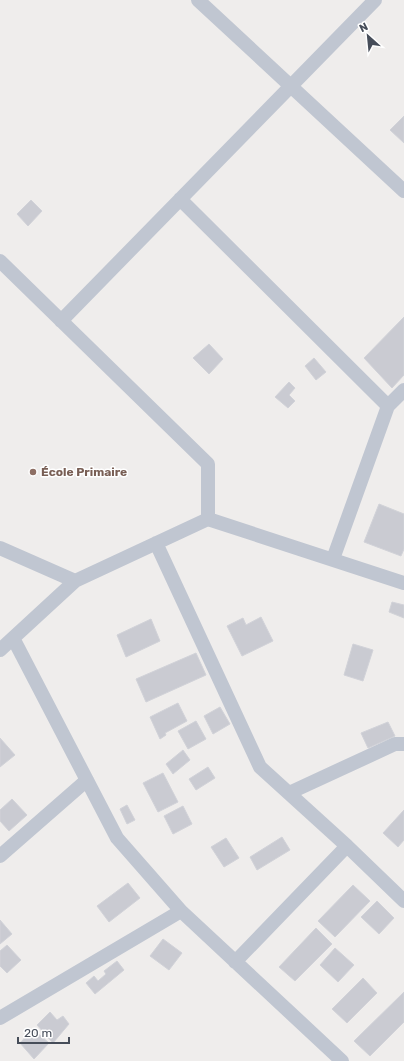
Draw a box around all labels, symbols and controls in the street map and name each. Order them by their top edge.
north arrow [348,16,388,56]
text: N [357,20,370,35]
place label: École Primaire [41,465,127,479]
marker: École Primaire [28,467,38,477]
scale bar [18,1019,69,1045]
text: 20 m [24,1026,52,1040]

